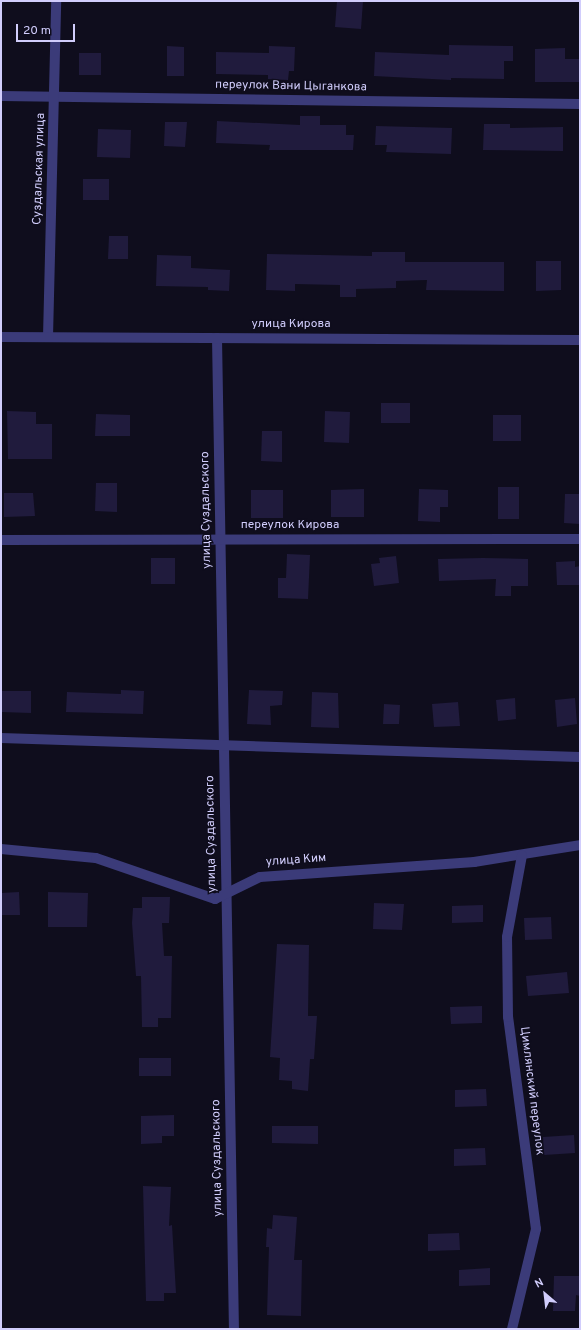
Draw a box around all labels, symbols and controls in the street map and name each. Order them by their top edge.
scale bar [18,16,77,42]
text: 20 m [23,23,51,39]
street label: переулок Вани Цыганкова [215,78,367,96]
street label: Суздальская улица [31,113,49,225]
street label: улица Кирова [251,318,331,332]
street label: улица Суздальского [199,451,215,569]
street label: переулок Кирова [241,519,339,533]
street label: улица Суздальского [204,775,220,893]
street label: улица Ким [265,852,327,870]
street label: Цимлянский переулок [516,1026,546,1156]
street label: улица Суздальского [210,1099,226,1217]
north arrow [525,1274,565,1314]
text: N [533,1275,546,1291]

